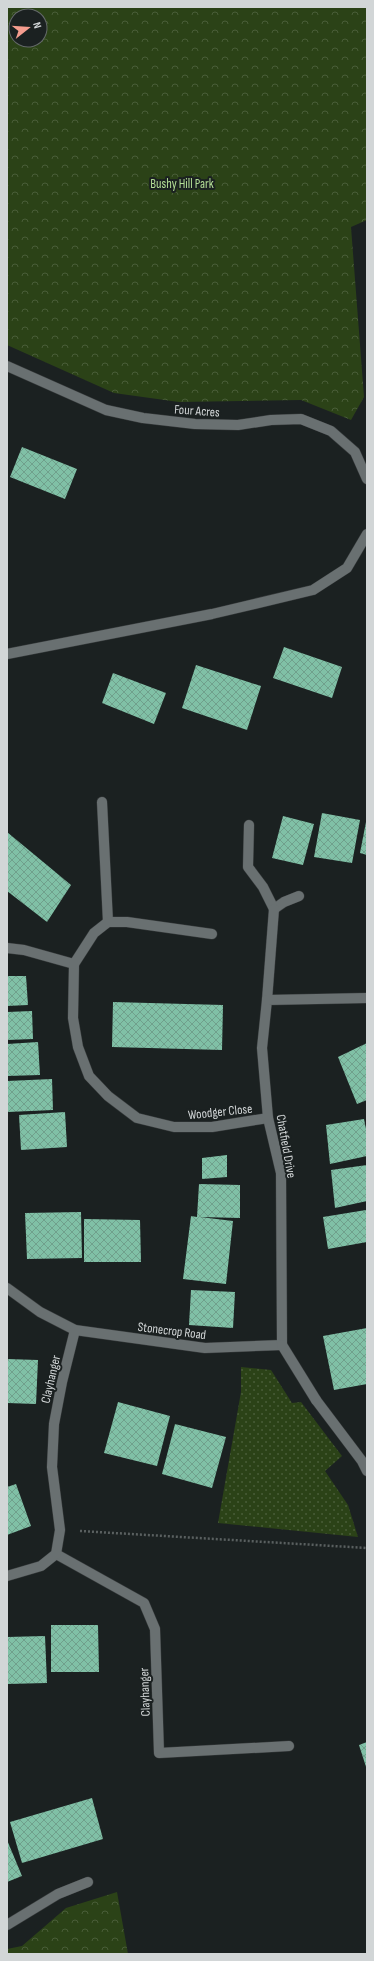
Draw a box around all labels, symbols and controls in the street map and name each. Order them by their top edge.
north arrow [8,8,48,48]
text: N [30,21,44,30]
park label: Bushy Hill Park [150,176,214,192]
street label: Four Acres [174,401,221,421]
street label: Woodger Close [187,1101,253,1123]
street label: Chatfield Drive [273,1113,299,1179]
street label: Stonecrop Road [137,1319,207,1343]
street label: Clayhanger [38,1353,64,1405]
street label: Clayhanger [136,1667,154,1717]

